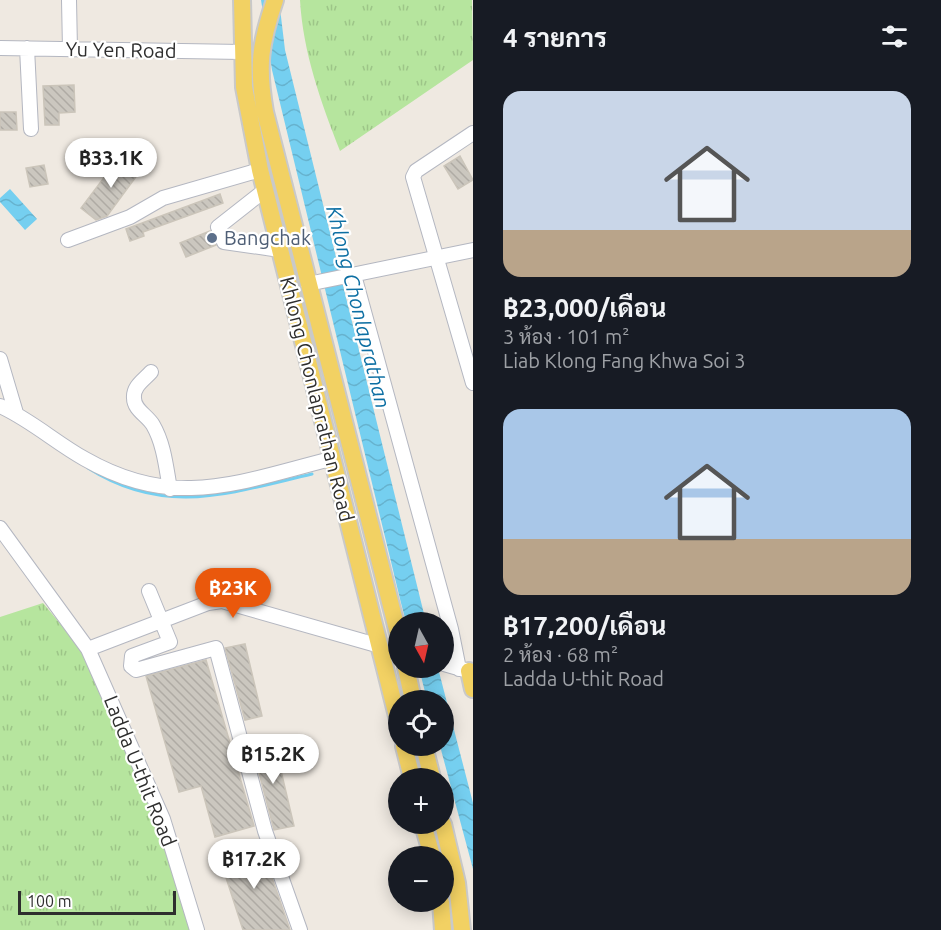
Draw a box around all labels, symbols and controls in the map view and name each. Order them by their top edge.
icon: filters [878,20,911,53]
text: 4 รายการ [503,23,607,52]
street label: Yu Yen Road [65,37,177,62]
icon: home [653,130,761,238]
pin: ฿33.1K [62,138,160,189]
text: ฿33.1K [79,146,143,169]
water label: Khlong Chonlaprathan [322,203,396,411]
place label: Bangchak [224,226,311,249]
marker: Bangchak [205,231,219,245]
street label: Khlong Chonlaprathan Road [276,274,359,524]
text: ฿23,000/เดือน [503,293,666,322]
text: 3 ห้อง · 101 m² [503,325,629,348]
text: Liab Klong Fang Khwa Soi 3 [503,349,746,372]
icon: home [653,448,761,556]
pin: ฿23K [197,568,269,619]
text: ฿23K [209,576,257,599]
text: ฿17,200/เดือน [503,611,666,640]
north arrow [388,612,454,678]
map controls [388,612,454,912]
text: 2 ห้อง · 68 m² [503,643,618,666]
text: Ladda U-thit Road [503,667,664,690]
button: locate [388,690,454,756]
street label: Ladda U-thit Road [100,692,181,850]
pin: ฿15.2K [224,734,322,785]
text: ฿15.2K [241,742,305,765]
button: + [388,768,454,834]
pin: ฿17.2K [205,839,303,890]
button: − [388,846,454,912]
text: ฿17.2K [222,847,286,870]
scale bar [18,888,176,916]
text: 100 m [27,892,72,910]

